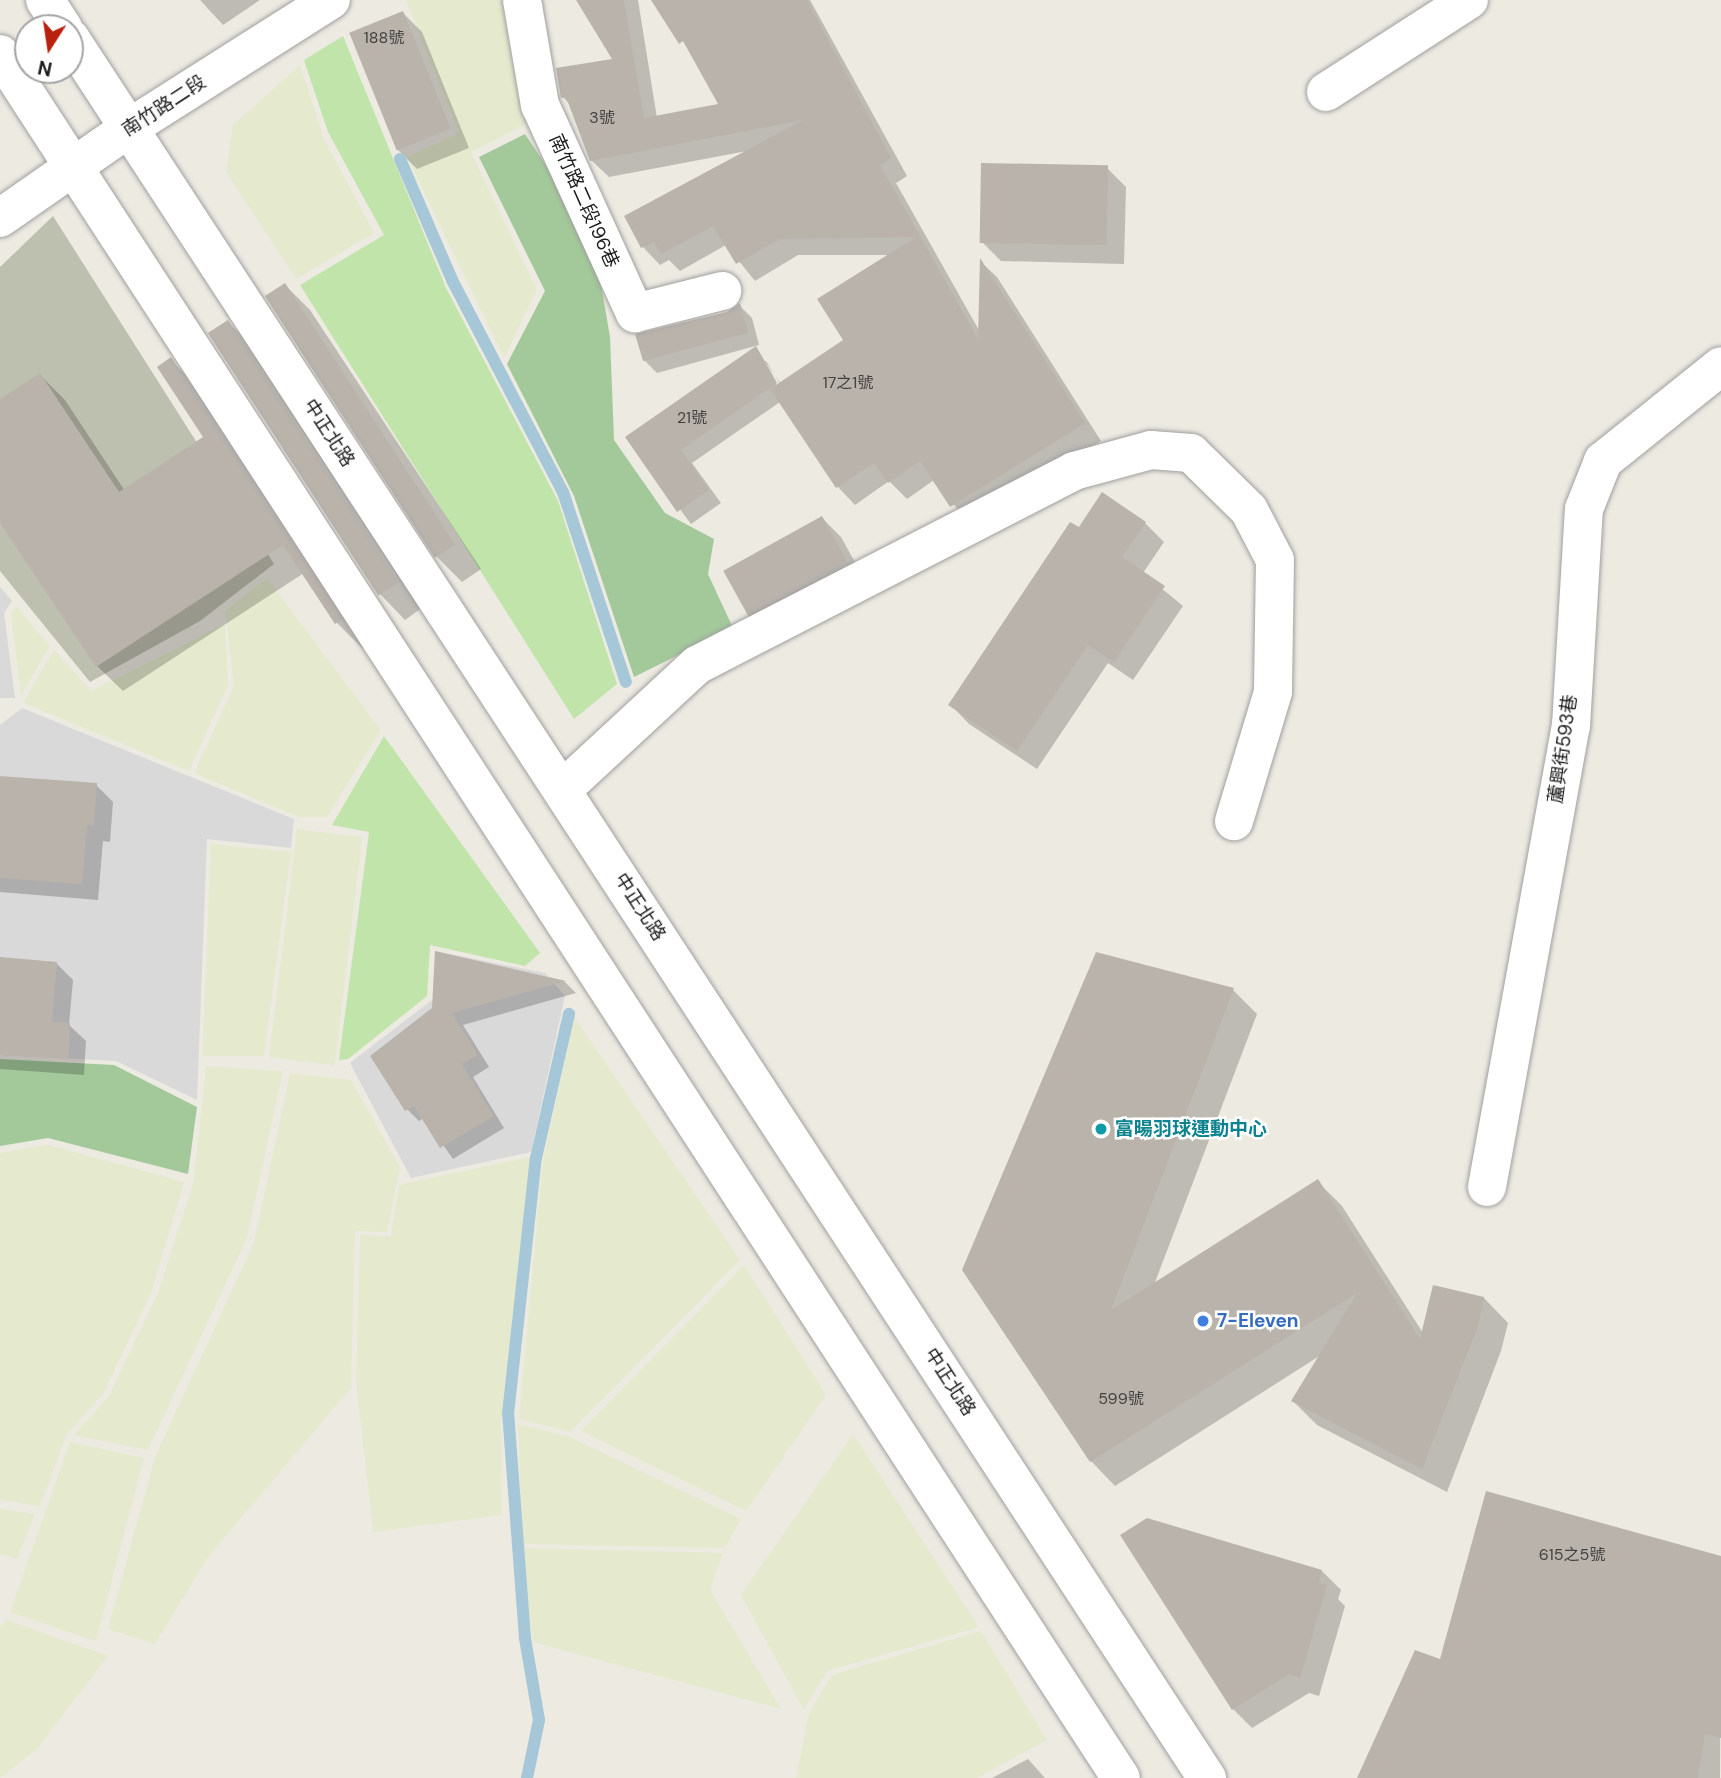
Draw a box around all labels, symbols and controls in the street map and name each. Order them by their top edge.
north arrow [14,14,84,84]
house number: 188號 [364,28,404,48]
text: N [36,54,54,82]
street label: 南竹路二段 [118,71,210,141]
house number: 3號 [589,108,615,128]
street label: 南竹路二段196巷 [544,131,624,271]
house number: 17之1號 [823,373,873,393]
street label: 中正北路 [299,395,359,471]
house number: 21號 [677,408,707,428]
street label: 蘆興街593巷 [1544,693,1582,805]
street label: 中正北路 [610,869,670,945]
place label: 富暘羽球運動中心 [1115,1118,1267,1140]
marker: 富暘羽球運動中心 [1093,1121,1109,1137]
place label: 7-Eleven [1217,1310,1299,1332]
marker: 7-Eleven [1195,1313,1211,1329]
street label: 中正北路 [920,1344,980,1420]
house number: 599號 [1098,1389,1144,1409]
house number: 615之5號 [1539,1545,1605,1565]

